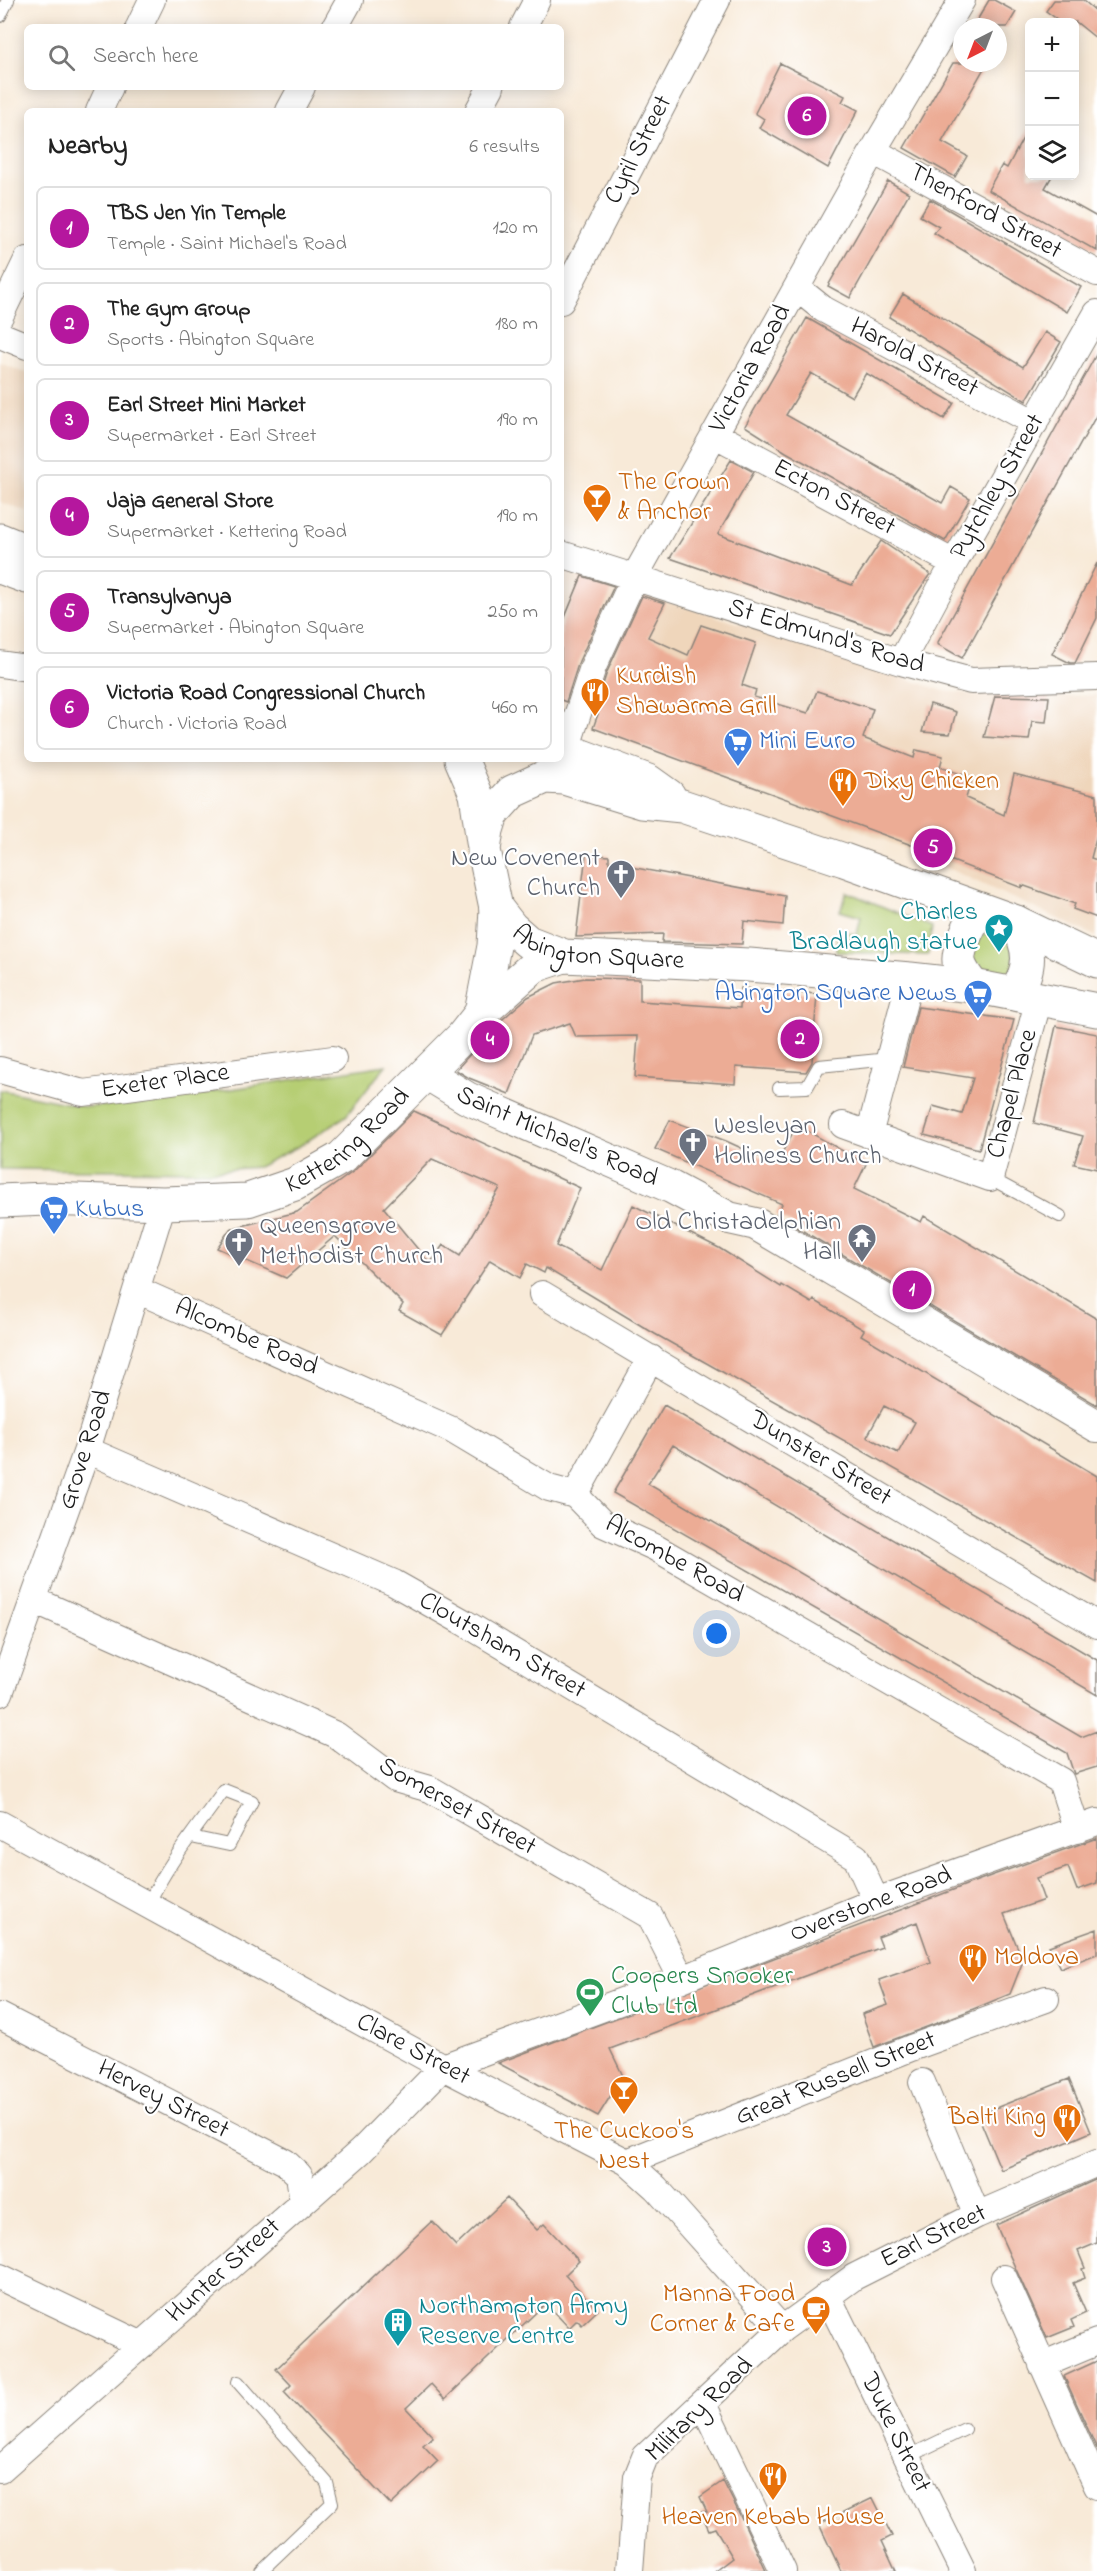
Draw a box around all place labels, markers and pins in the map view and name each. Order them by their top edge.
pin: 6 [788,94,826,138]
place label: The Crown & Anchor [618,464,729,532]
bar icon: The Crown & Anchor [581,482,613,524]
place label: Kurdish Shawarma Grill [616,658,777,726]
restaurant icon: Kurdish Shawarma Grill [579,676,611,718]
place label: Mini Euro [759,723,856,761]
supermarket icon: Mini Euro [722,726,754,768]
place label: Dixy Chicken [863,763,999,801]
restaurant icon: Dixy Chicken [827,766,859,808]
pin: 5 [914,826,952,870]
place label: New Covenent Church [451,840,600,908]
church icon: New Covenent Church [605,858,637,900]
place label: Charles Bradlaugh statue [789,894,978,962]
place icon: Charles Bradlaugh statue [983,912,1015,954]
place label: Abington Square News [714,975,957,1013]
supermarket icon: Abington Square News [962,978,994,1020]
pin: 2 [780,1016,820,1062]
pin: 4 [470,1018,510,1062]
place label: Wesleyan Holiness Church [714,1108,882,1176]
church icon: Wesleyan Holiness Church [677,1126,709,1168]
place label: Kubus [75,1191,144,1229]
supermarket icon: Kubus [38,1194,70,1236]
place label: Old Christadelphian Hall [635,1204,841,1272]
place label: Queensgrove Methodist Church [260,1208,443,1276]
temple icon: Old Christadelphian Hall [846,1222,878,1264]
church icon: Queensgrove Methodist Church [223,1226,255,1268]
pin: 1 [892,1268,932,1312]
place label: Moldova [994,1939,1079,1977]
restaurant icon: Moldova [957,1942,989,1984]
place label: Coopers Snooker Club Ltd [611,1958,794,2026]
sports icon: Coopers Snooker Club Ltd [574,1976,606,2018]
bar icon: The Cuckoo's Nest [608,2074,640,2116]
place label: Balti King [947,2099,1046,2137]
restaurant icon: Balti King [1051,2102,1083,2144]
place label: The Cuckoo's Nest [554,2113,694,2181]
pin: 3 [808,2224,846,2270]
place label: Manna Food Corner & Cafe [650,2276,795,2344]
place label: Northampton Army Reserve Centre [419,2288,628,2356]
cafe icon: Manna Food Corner & Cafe [800,2294,832,2336]
building icon: Northampton Army Reserve Centre [382,2306,414,2348]
restaurant icon: Heaven Kebab House [757,2460,789,2502]
place label: Heaven Kebab House [661,2499,885,2537]

